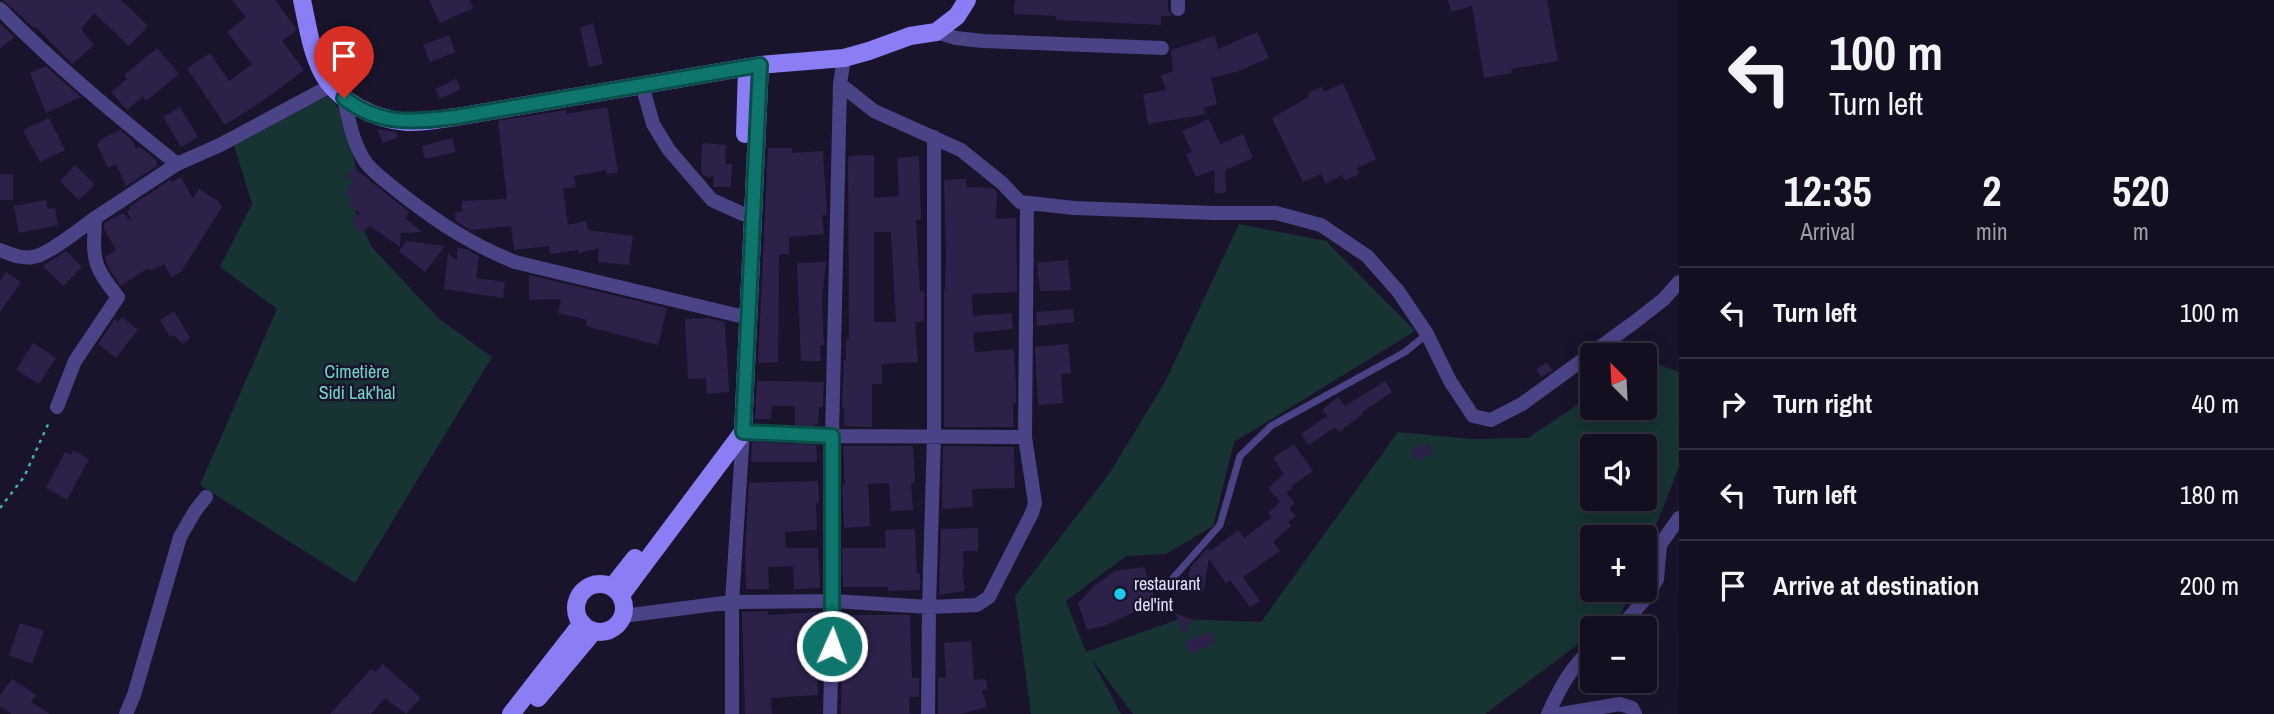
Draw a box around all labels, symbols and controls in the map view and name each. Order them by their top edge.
text: 100 m [1829,19,1943,85]
pin [314,26,374,98]
icon: left [1714,28,1805,119]
icon: arrive [325,37,363,75]
text: Turn left [1829,82,1923,125]
text: 12:35 [1784,163,1872,219]
text: 2 [1982,163,2001,219]
text: 520 [2112,163,2170,219]
text: Arrival [1800,216,1855,247]
text: min [1976,216,2008,247]
text: m [2133,216,2149,247]
icon: left [1714,294,1752,332]
text: Turn left [1773,295,1857,330]
text: 100 m [2180,295,2239,330]
north arrow [1580,343,1657,420]
map controls [1580,343,1657,693]
park label: Cimetière Sidi Lak'hal [319,359,395,405]
icon: right [1714,385,1752,423]
text: Turn right [1773,386,1872,421]
text: 40 m [2192,386,2239,421]
button: sound [1580,434,1657,511]
icon: left [1714,476,1752,514]
text: Turn left [1773,477,1857,512]
text: 180 m [2180,477,2239,512]
button: + [1580,525,1657,602]
icon: arrive [1714,567,1752,605]
text: Arrive at destination [1773,568,1979,603]
text: 200 m [2180,568,2239,603]
place label: restaurant del'int [1134,571,1200,617]
marker: restaurant del'int [1112,586,1128,602]
position arrow [795,609,869,683]
button: − [1580,616,1657,693]

